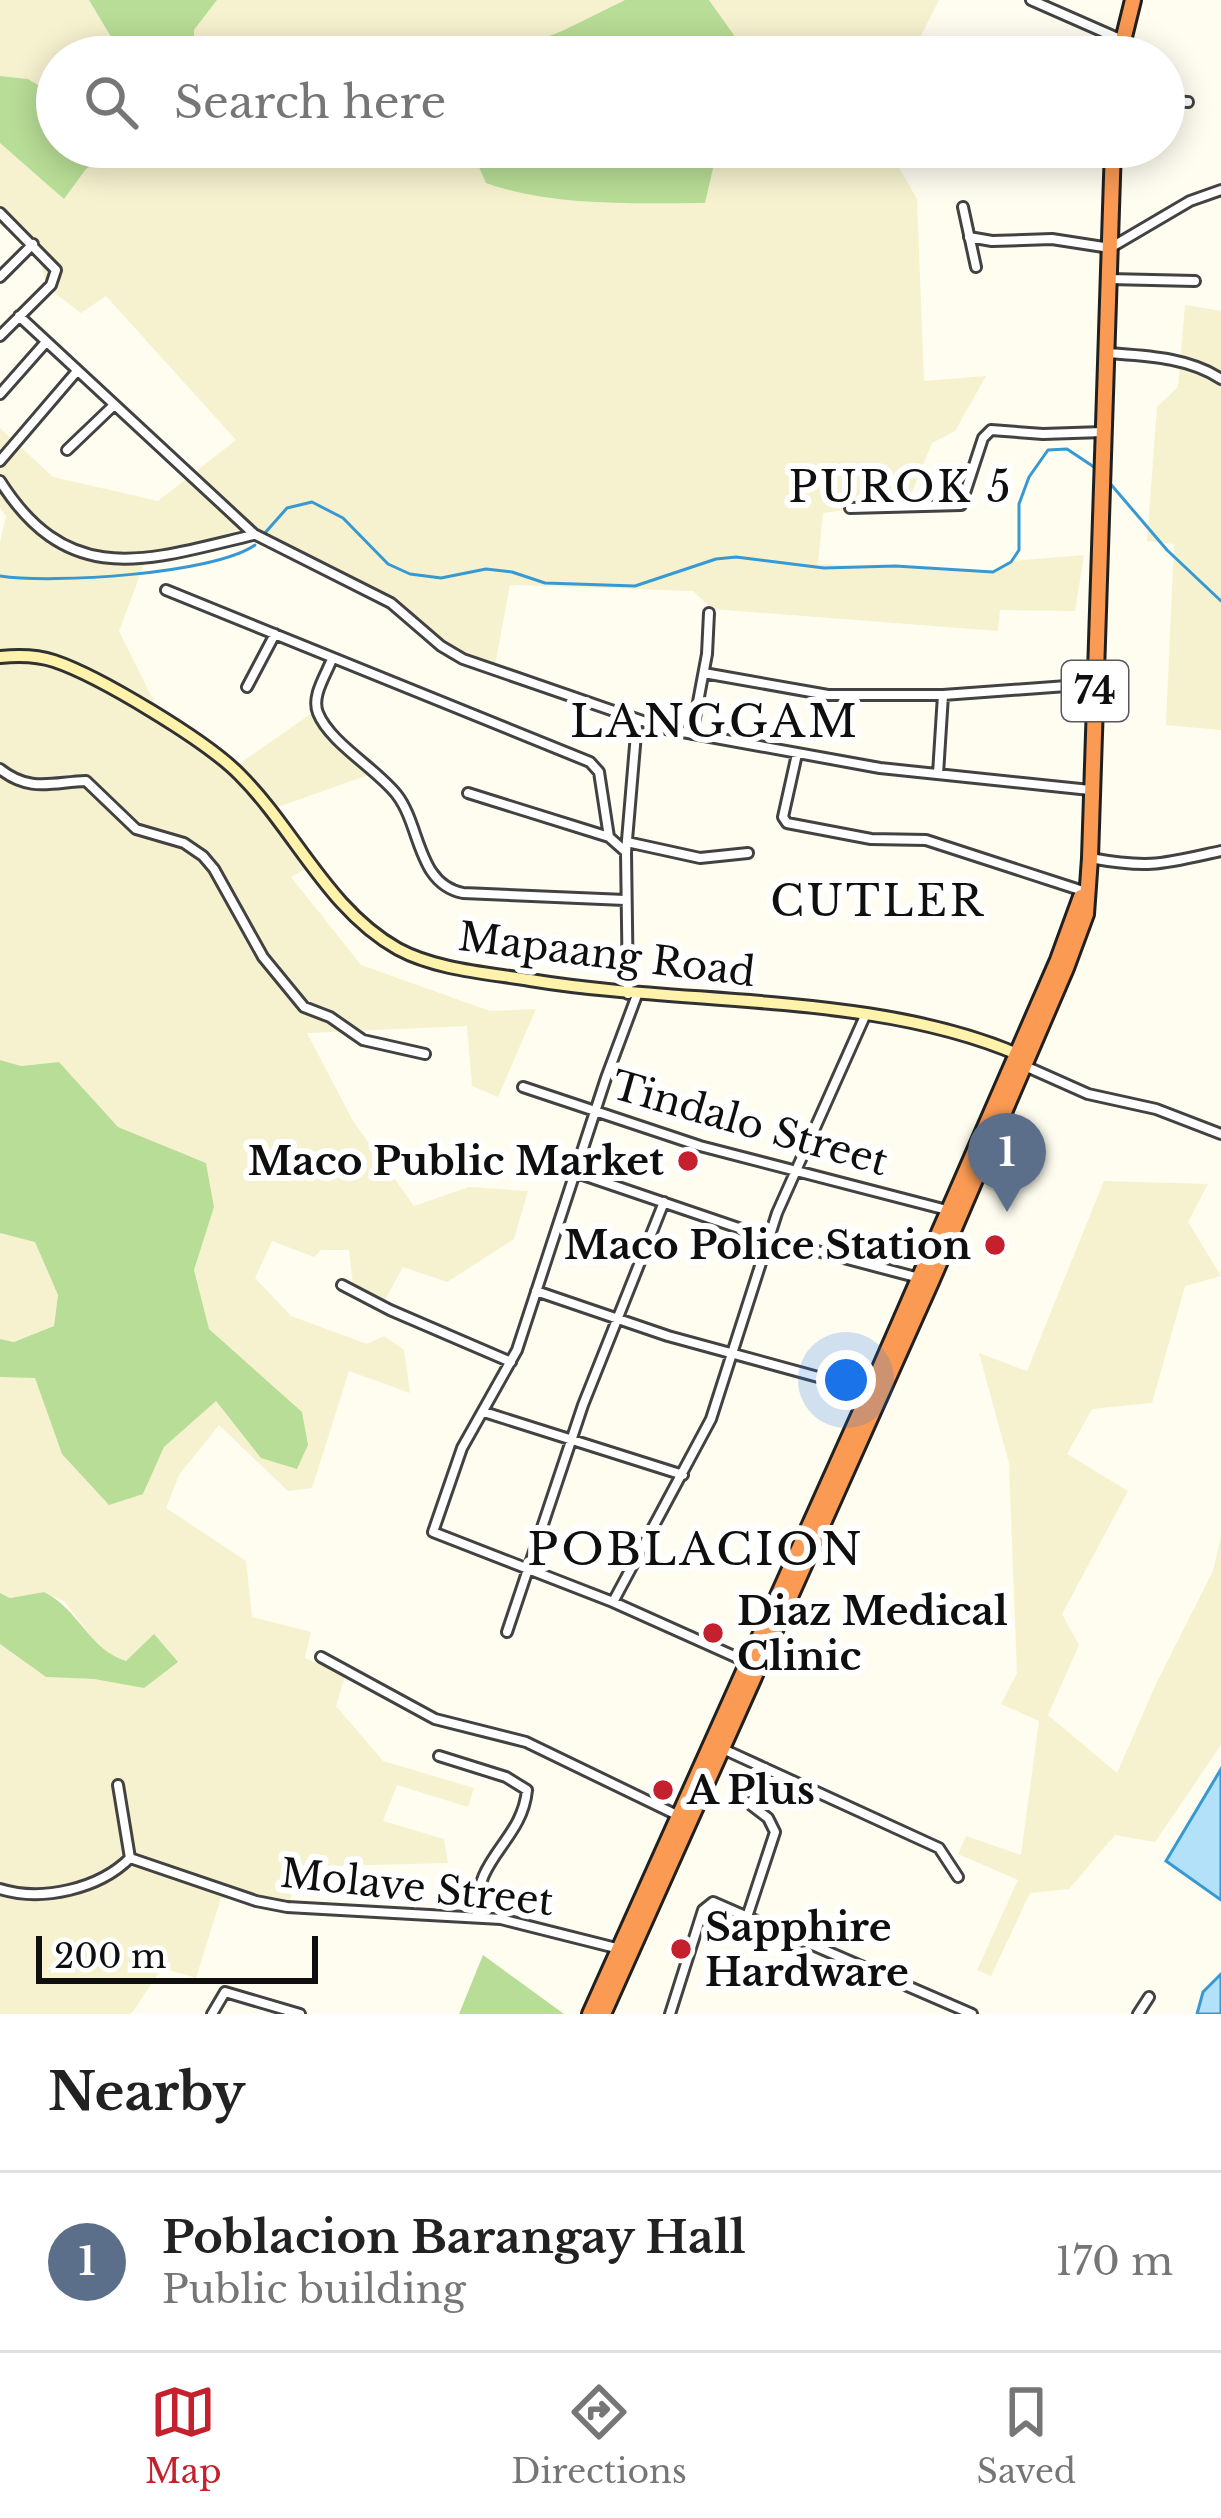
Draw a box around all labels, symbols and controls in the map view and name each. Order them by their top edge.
search box [36,36,1185,168]
icon: search [78,69,144,135]
text: Search here [174,74,446,130]
district label: PUROK 5 [788,461,1014,513]
road number: 74 [1062,661,1128,721]
district label: LANGGAM [570,693,860,749]
district label: CUTLER [770,875,986,927]
street label: Mapaang Road [456,912,758,997]
street label: Tindalo Street [606,1061,894,1186]
pin: 1 [968,1113,1046,1212]
place label: Maco Public Market [248,1137,664,1186]
marker: Maco Public Market [675,1148,701,1174]
place label: Maco Police Station [564,1221,971,1270]
marker: Maco Police Station [982,1232,1008,1258]
your location [816,1350,876,1410]
district label: POBLACION [527,1521,865,1577]
place label: Diaz Medical Clinic [737,1587,1008,1681]
marker: Diaz Medical Clinic [700,1620,726,1646]
place label: A Plus [686,1766,815,1815]
marker: A Plus [650,1777,676,1803]
street label: Molave Street [278,1849,556,1926]
place label: Sapphire Hardware [705,1903,909,1997]
scale bar [36,1930,318,1983]
text: 200 m [54,1936,166,1977]
marker: Sapphire Hardware [668,1936,694,1962]
text: Nearby [48,2061,245,2124]
text: Poblacion Barangay Hall [162,2209,746,2265]
text: 1 [78,2237,96,2286]
text: 170 m [1055,2237,1173,2286]
text: Public building [162,2265,466,2314]
tab: Map [145,2379,222,2492]
tab: Directions [511,2379,687,2492]
tab: Saved [977,2379,1076,2492]

